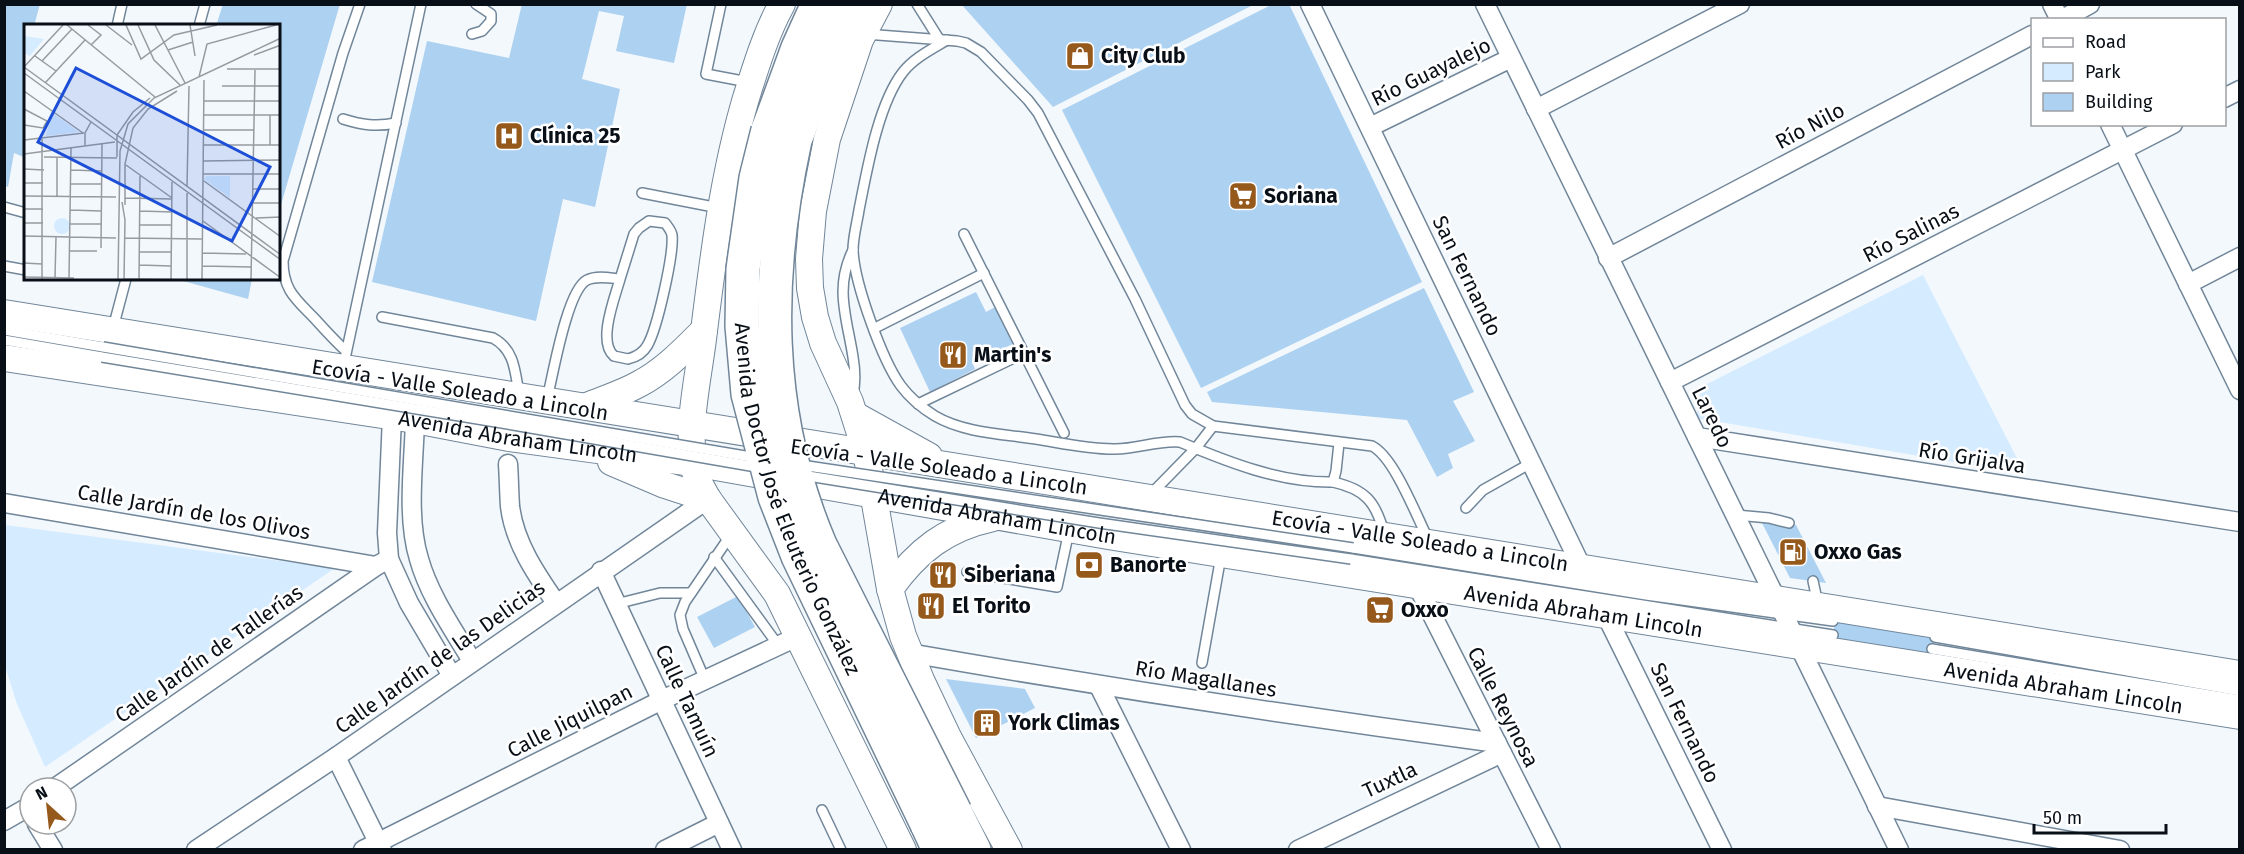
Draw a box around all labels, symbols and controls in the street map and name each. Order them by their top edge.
legend [2031,18,2226,126]
inset map [24,24,280,280]
text: Road [2085,31,2127,53]
street label: Río Guayalejo [1367,32,1495,112]
shop icon: City Club [1064,40,1096,72]
place label: City Club [1101,43,1186,69]
text: Park [2085,61,2121,83]
text: Building [2085,91,2153,113]
street label: Río Nilo [1771,97,1849,155]
hospital icon: Clínica 25 [493,120,525,152]
place label: Clínica 25 [530,123,621,149]
supermarket icon: Soriana [1227,180,1259,212]
place label: Soriana [1264,183,1338,209]
street label: Río Salinas [1859,198,1964,268]
street label: San Fernando [1427,212,1507,340]
street label: Avenida Doctor José Eleuterio González [729,321,866,679]
restaurant icon: Martin's [937,339,969,371]
place label: Martin's [974,342,1051,368]
street label: Ecovía - Valle Soleado a Lincoln [310,354,610,426]
street label: Laredo [1686,382,1738,452]
street label: Avenida Abraham Lincoln [397,405,639,468]
street label: Ecovía - Valle Soleado a Lincoln [789,433,1089,501]
street label: Río Grijalva [1917,437,2027,479]
street label: Calle Jardín de los Olivos [75,479,313,545]
street label: Avenida Abraham Lincoln [876,483,1118,550]
street label: Ecovía - Valle Soleado a Lincoln [1270,505,1570,577]
fuel station icon: Oxxo Gas [1777,536,1809,568]
place label: Oxxo Gas [1814,539,1902,565]
bank icon: Banorte [1073,549,1105,581]
place label: Banorte [1110,552,1187,578]
restaurant icon: Siberiana [927,559,959,591]
place label: Siberiana [964,562,1056,588]
street label: Calle Jardín de las Delicias [330,575,550,739]
street label: Calle Jardín de Tallerías [110,579,308,729]
street label: Avenida Abraham Lincoln [1462,580,1705,643]
restaurant icon: El Torito [915,590,947,622]
place label: El Torito [952,593,1031,619]
supermarket icon: Oxxo [1364,594,1396,626]
place label: Oxxo [1401,597,1449,623]
street label: Calle Tamuín [650,640,724,762]
street label: Calle Reynosa [1462,642,1544,772]
street label: Río Magallanes [1133,655,1279,703]
street label: Avenida Abraham Lincoln [1942,656,2185,720]
street label: San Fernando [1645,659,1725,787]
street label: Calle Jiquilpan [503,678,637,764]
building icon: York Climas [971,707,1003,739]
place label: York Climas [1007,710,1120,736]
street label: Tuxtla [1359,756,1421,804]
north arrow [18,776,78,836]
text: N [32,782,50,804]
scale bar [2034,797,2166,835]
text: 50 m [2043,807,2082,829]

